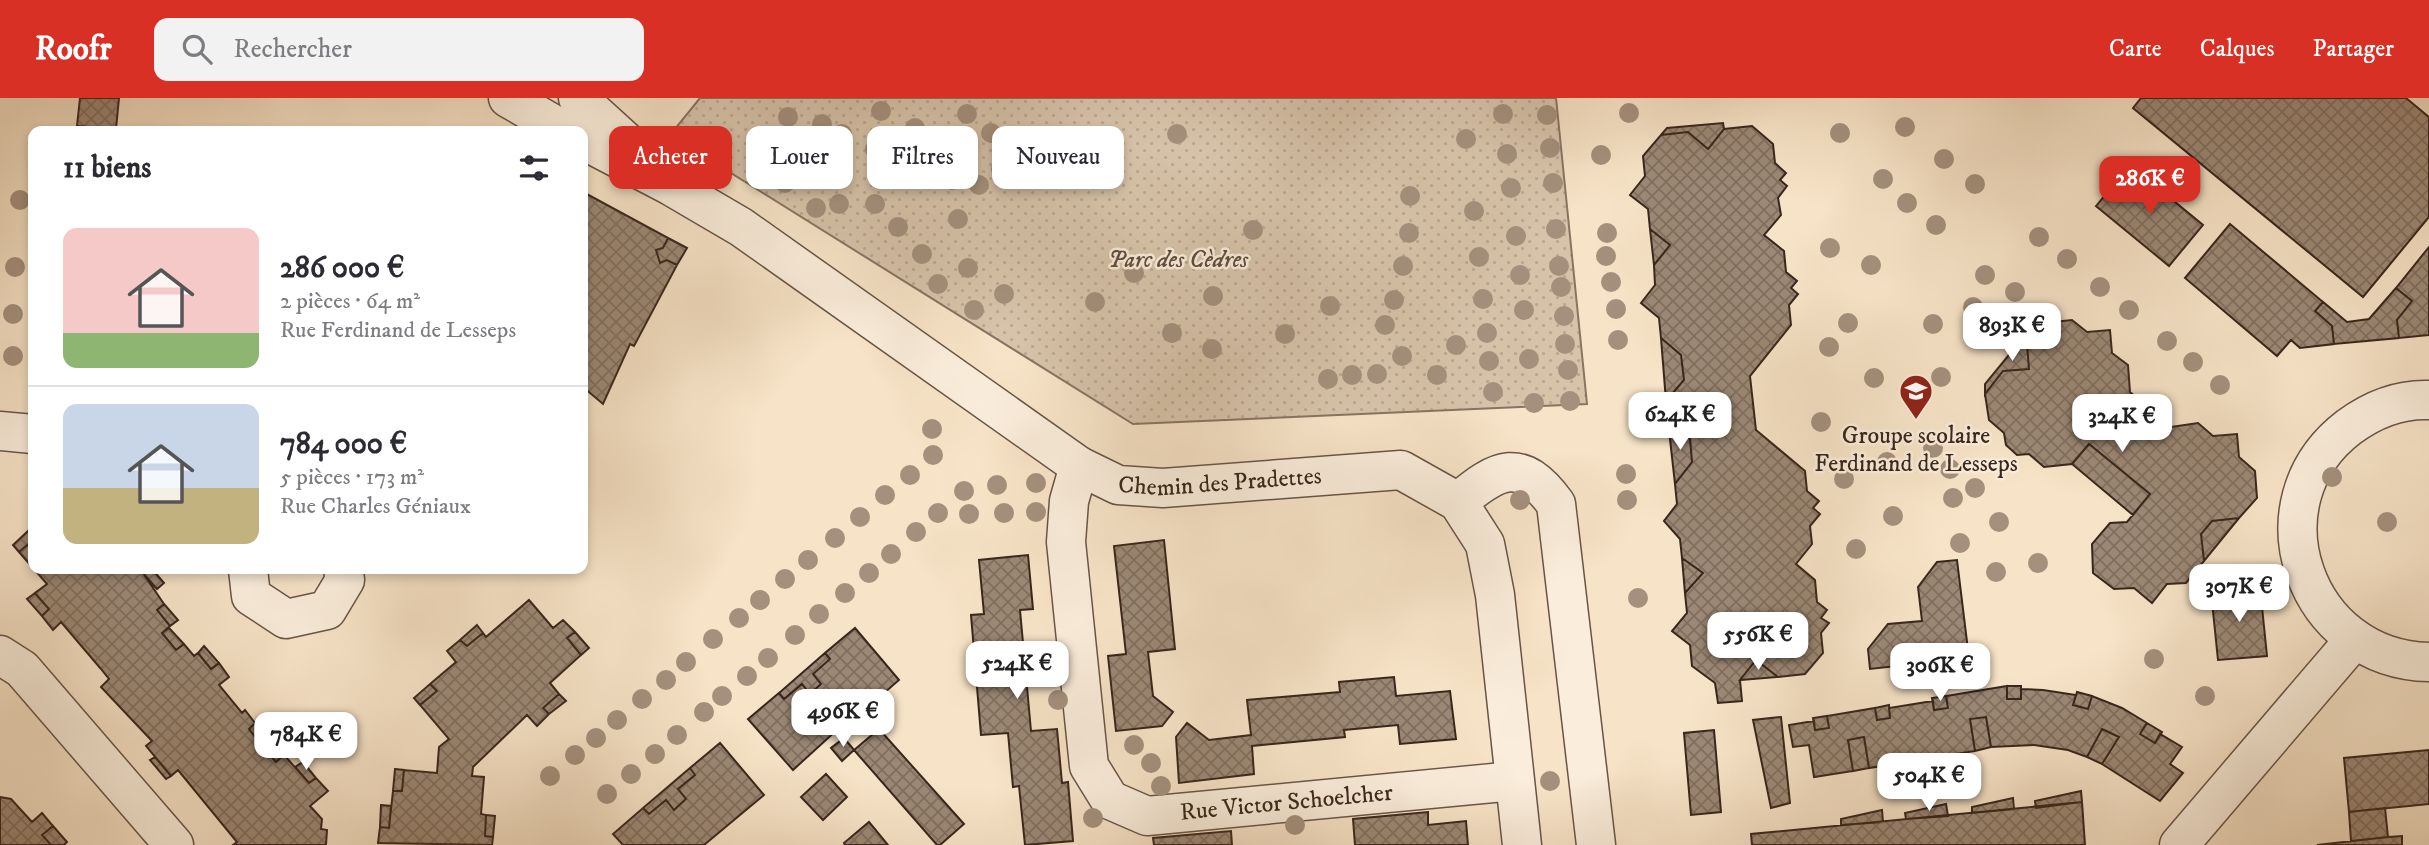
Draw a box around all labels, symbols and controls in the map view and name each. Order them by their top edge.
search box [154,18,644,81]
text: Roofr [35,29,112,70]
icon: search [178,30,216,68]
text: Rechercher [234,33,352,66]
text: Carte [2109,34,2162,64]
text: Calques [2200,34,2275,64]
text: Partager [2313,34,2394,64]
chip: Acheter [609,126,732,189]
chip: Louer [746,126,853,189]
chip: Filtres [867,126,978,189]
chip: Nouveau [992,126,1124,189]
icon: filters [515,149,553,187]
text: 11 biens [63,150,151,187]
pin: 286K € [2093,156,2207,216]
text: 286K € [2115,164,2185,193]
park label: Parc des Cèdres [1108,245,1249,275]
text: 286 000 € [280,250,404,287]
icon: home [119,256,203,340]
text: 2 pièces · 64 m² [280,287,420,316]
pin: 893K € [1955,303,2069,363]
text: 893K € [1979,311,2045,340]
text: Rue Ferdinand de Lesseps [280,316,516,345]
school or university icon: Groupe scolaire Ferdinand de Lesseps [1897,372,1935,421]
pin: 624K € [1623,392,1737,452]
pin: 324K € [2065,394,2179,454]
text: 624K € [1644,400,1716,429]
text: 324K € [2088,402,2156,431]
place label: Groupe scolaire Ferdinand de Lesseps [1814,421,2018,479]
text: 784 000 € [280,426,407,463]
icon: home [119,432,203,516]
street label: Chemin des Pradettes [1117,461,1323,503]
text: 5 pièces · 173 m² [280,463,424,492]
text: Rue Charles Géniaux [280,492,471,521]
pin: 307K € [2182,564,2296,624]
text: 307K € [2205,572,2273,601]
pin: 556K € [1701,612,1815,672]
text: 556K € [1723,620,1793,649]
pin: 524K € [960,642,1074,701]
pin: 306K € [1883,644,1997,703]
text: 524K € [982,649,1052,678]
text: 306K € [1906,651,1974,680]
pin: 496K € [786,690,900,749]
text: 496K € [807,697,879,726]
pin: 784K € [249,712,363,772]
text: 784K € [270,720,342,749]
pin: 504K € [1872,754,1986,813]
text: 504K € [1893,761,1965,790]
street label: Rue Victor Schoelcher [1179,778,1394,828]

